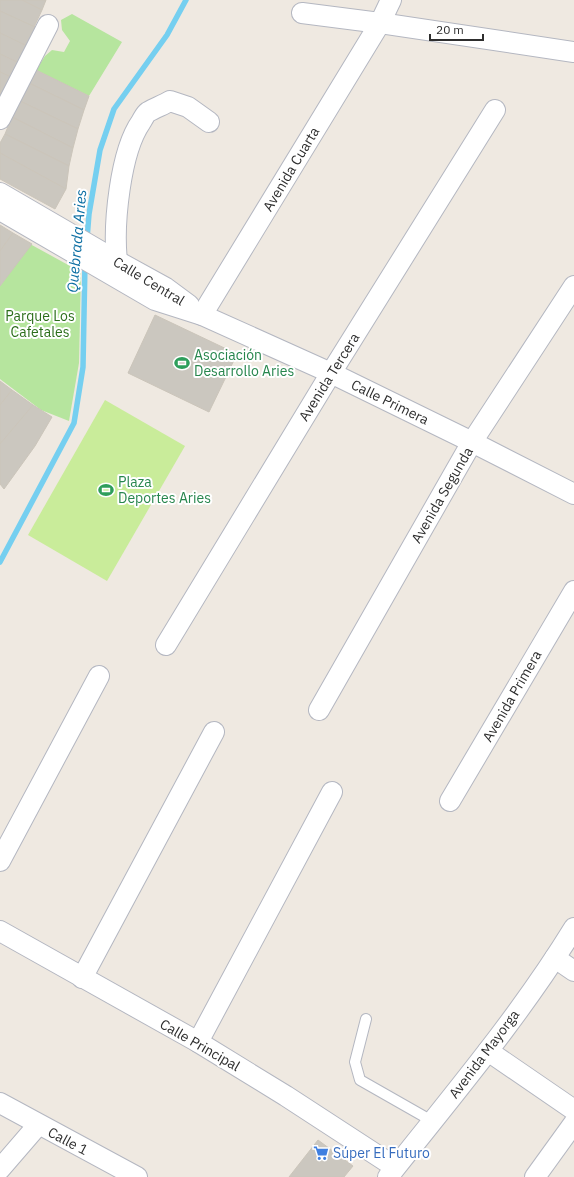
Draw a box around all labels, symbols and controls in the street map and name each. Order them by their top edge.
scale bar [430,16,483,42]
text: 20 m [436,22,464,37]
street label: Avenida Cuarta [259,123,324,214]
water label: Quebrada Aries [63,189,90,293]
street label: Calle Central [110,253,188,309]
park label: Parque Los Cafetales [5,307,75,341]
street label: Avenida Tercera [295,329,364,424]
place label: Asociación Desarrollo Aries [194,346,294,380]
sports icon: Asociación Desarrollo Aries [173,354,191,372]
street label: Calle Primera [348,375,432,429]
street label: Avenida Segunda [407,443,477,546]
place label: Plaza Deportes Aries [118,473,211,507]
sports icon: Plaza Deportes Aries [97,481,115,499]
street label: Avenida Primera [478,646,546,745]
street label: Avenida Mayorga [445,1006,524,1102]
street label: Calle Principal [157,1015,243,1075]
street label: Calle 1 [45,1123,91,1159]
supermarket icon: Súper El Futuro [312,1144,330,1162]
place label: Súper El Futuro [333,1144,430,1162]

